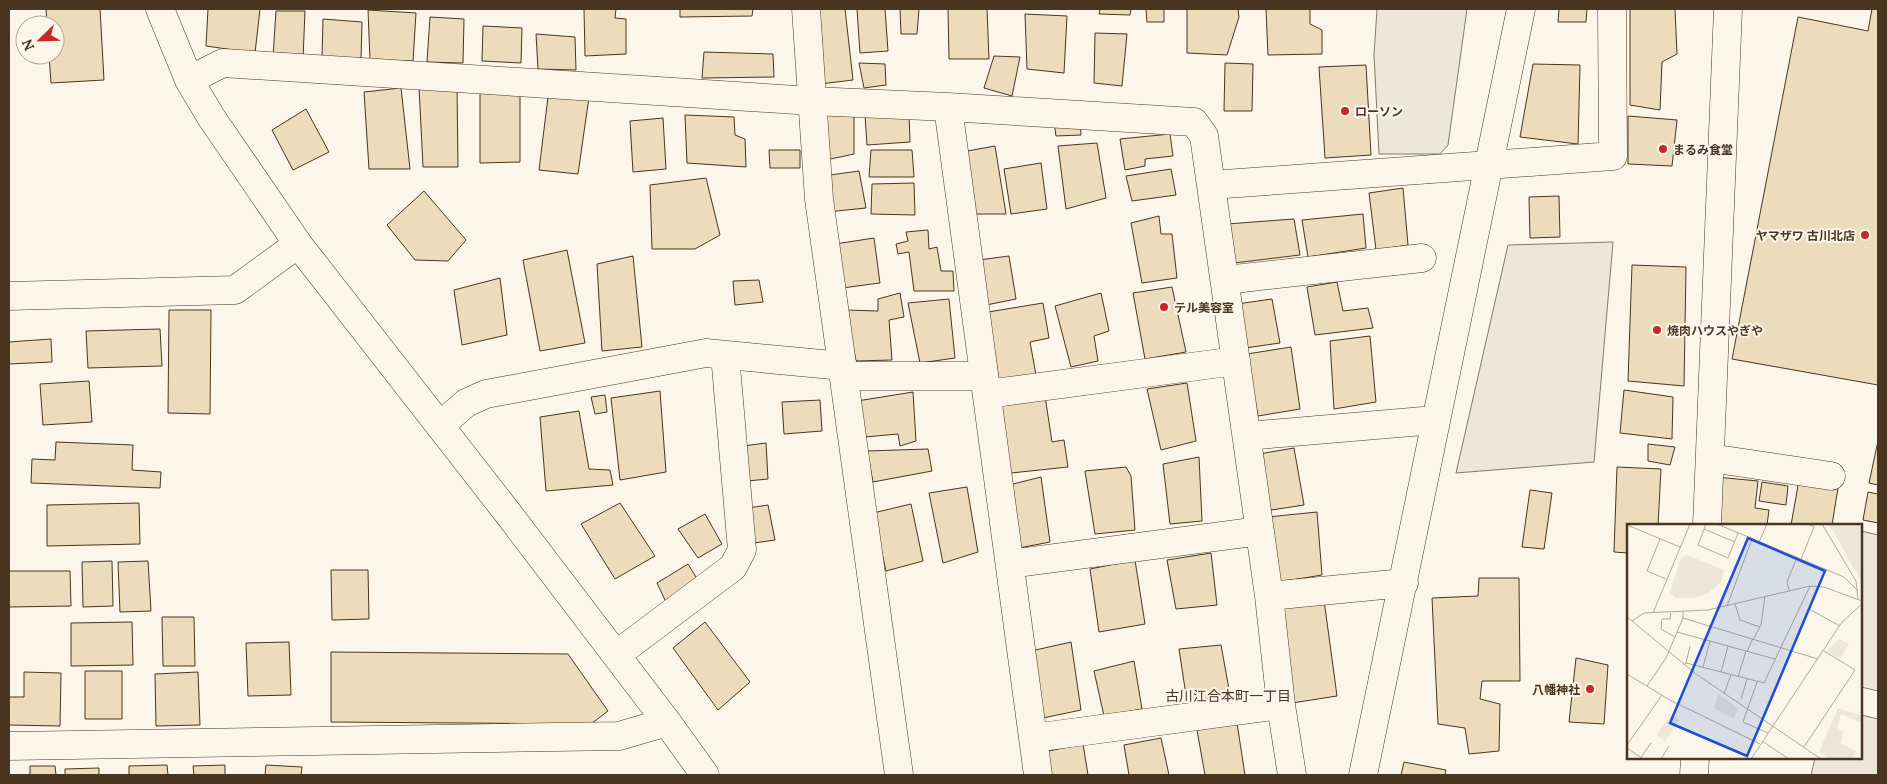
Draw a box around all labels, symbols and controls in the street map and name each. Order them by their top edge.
north arrow [15,15,65,65]
text: N [18,36,38,54]
place label: ローソン [1355,104,1403,119]
marker: ローソン [1339,105,1351,117]
place label: まるみ食堂 [1673,142,1733,157]
marker: まるみ食堂 [1657,143,1669,155]
place label: ヤマザワ 古川北店 [1756,228,1855,243]
marker: ヤマザワ 古川北店 [1859,229,1871,241]
place label: テル美容室 [1174,300,1234,315]
marker: テル美容室 [1158,301,1170,313]
place label: 焼肉ハウスやぎや [1667,323,1763,338]
marker: 焼肉ハウスやぎや [1651,324,1663,336]
inset map [1627,524,1862,759]
place label: 八幡神社 [1532,682,1580,697]
marker: 八幡神社 [1584,683,1596,695]
district label: 古川江合本町一丁目 [1165,687,1291,705]

